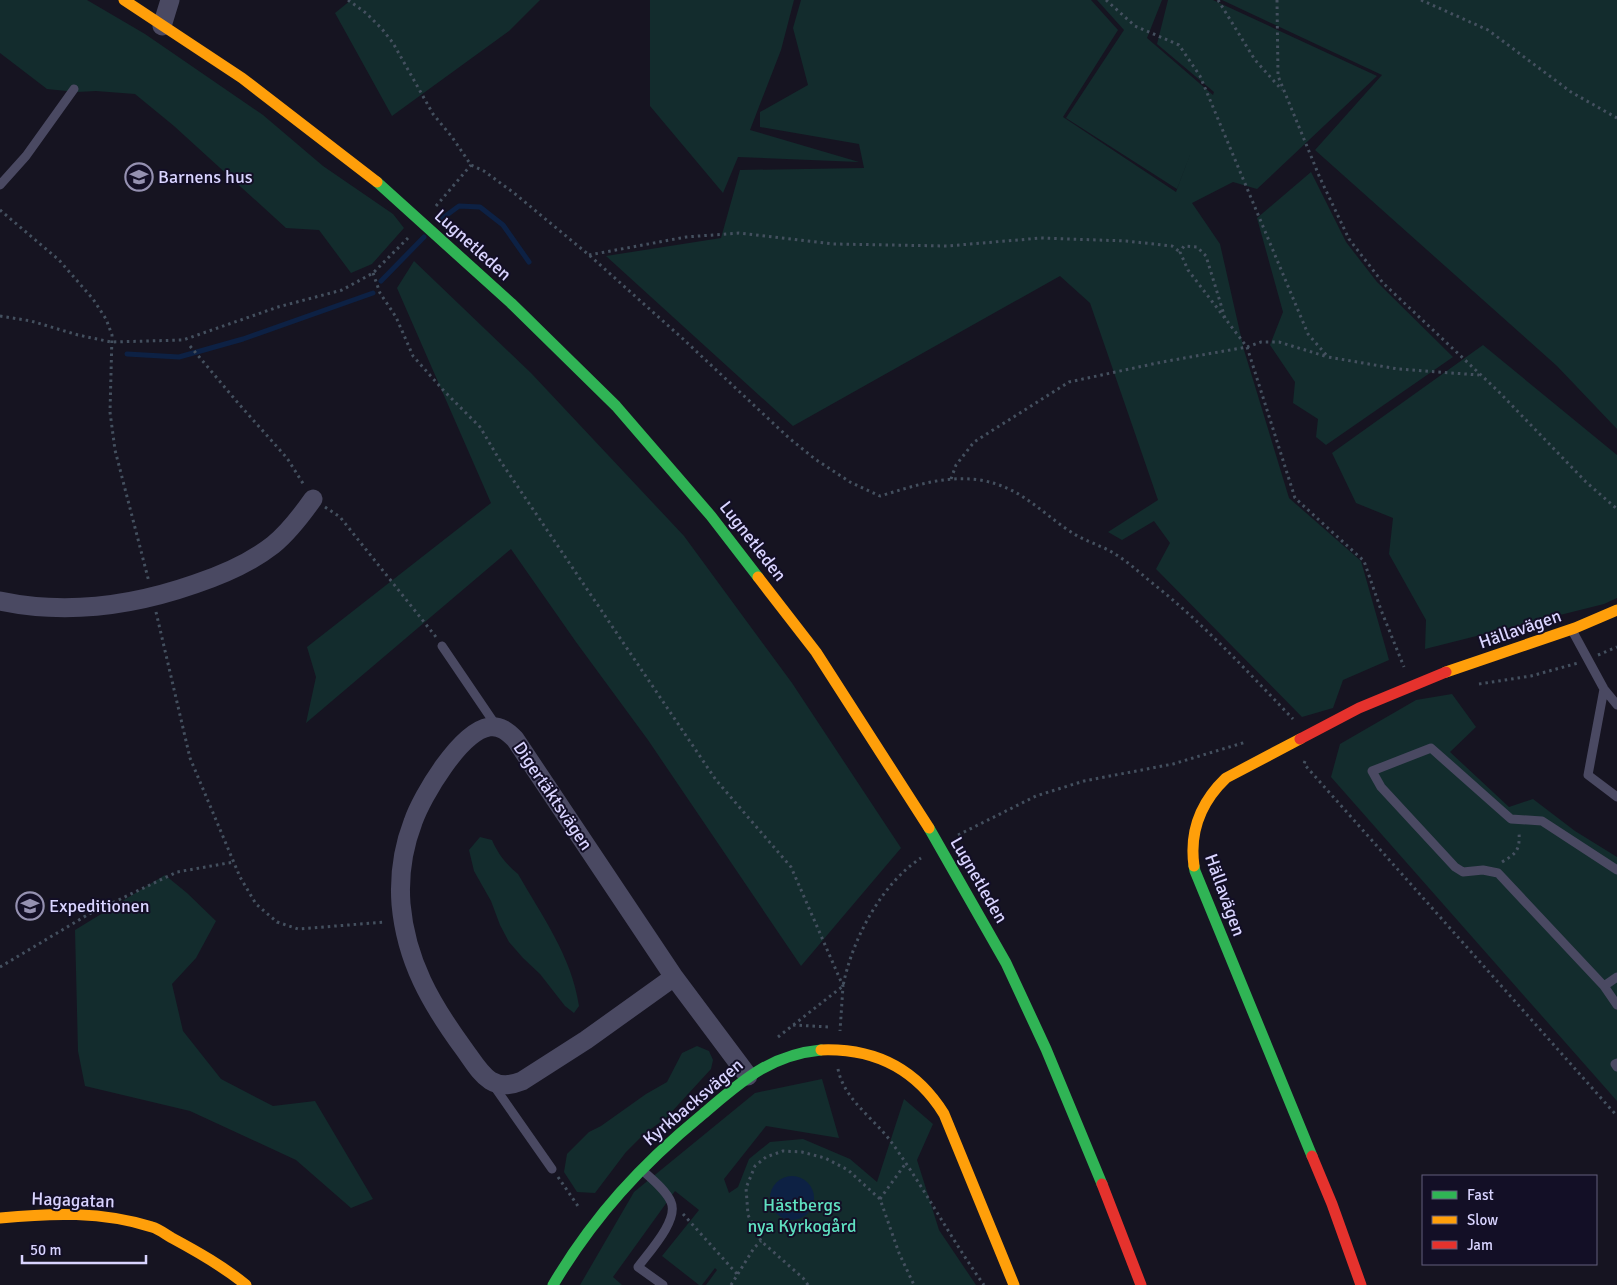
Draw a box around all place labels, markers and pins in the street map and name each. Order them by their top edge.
school or university icon: Barnens hus [124,162,154,192]
place label: Barnens hus [158,166,253,188]
school or university icon: Expeditionen [15,891,45,921]
place label: Expeditionen [49,895,150,917]

